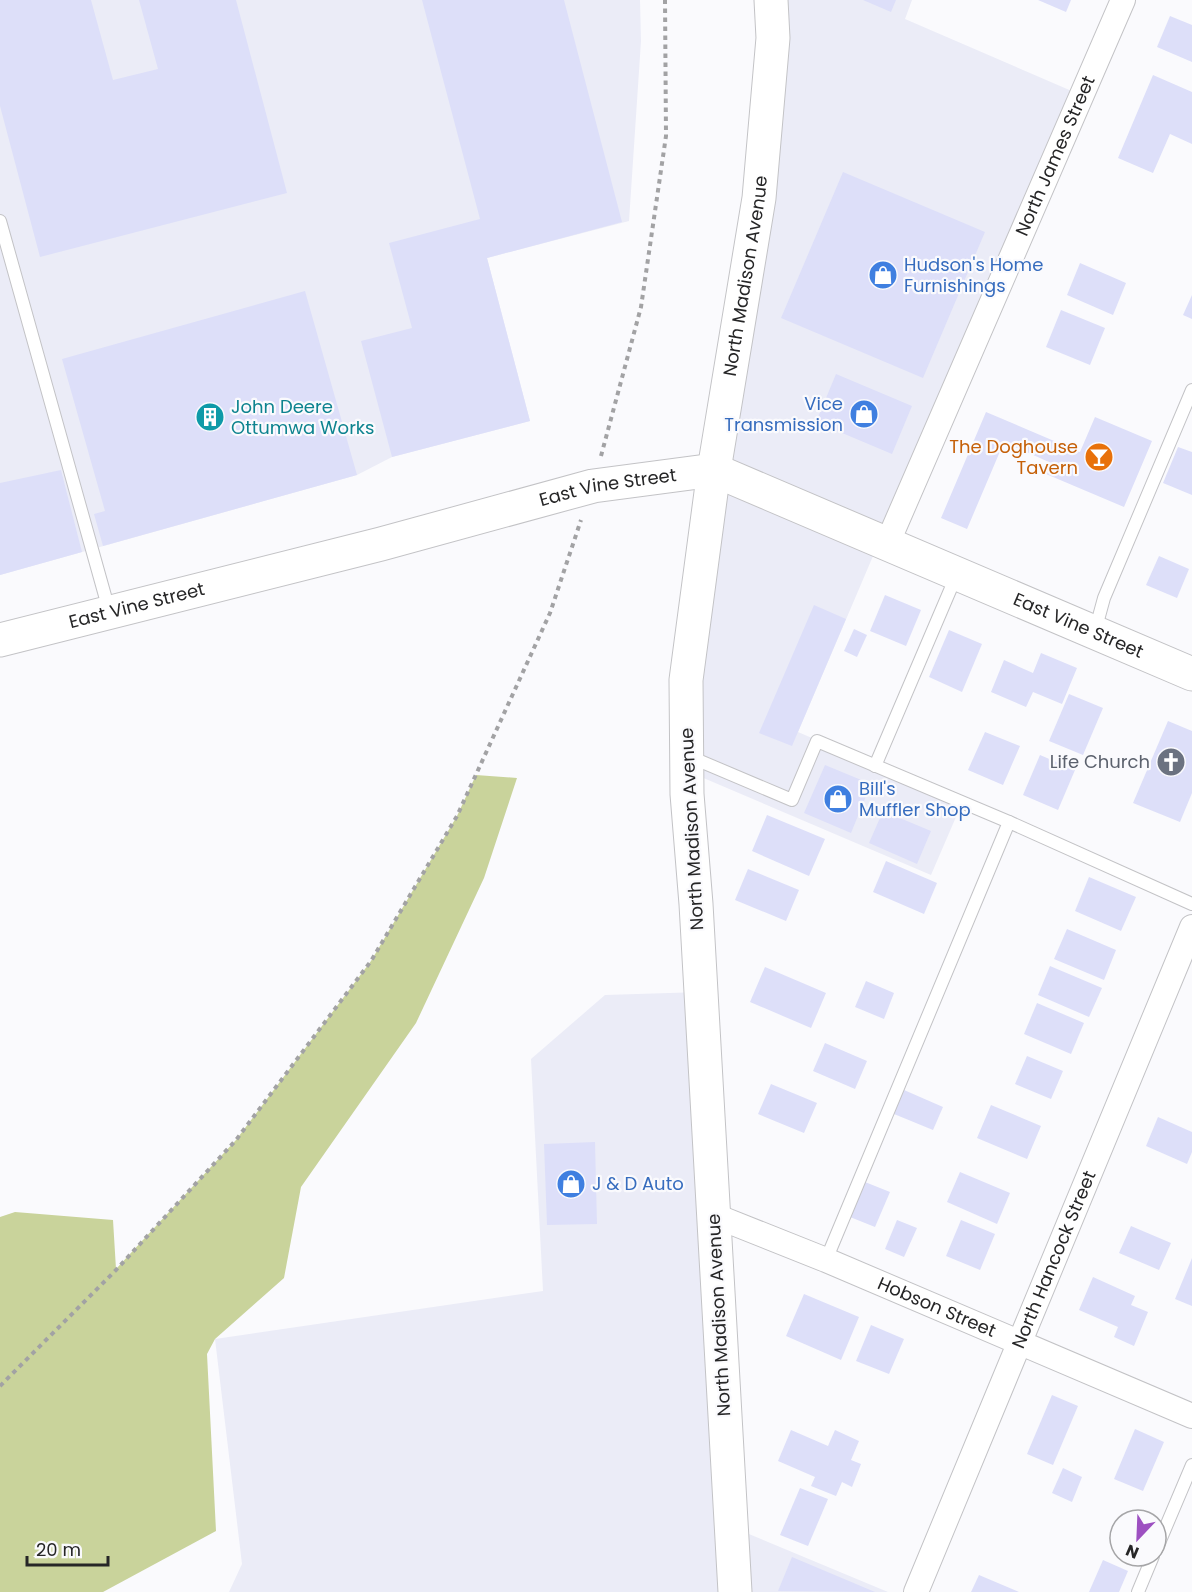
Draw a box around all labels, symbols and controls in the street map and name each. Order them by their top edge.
street label: North James Street [1009,72,1101,240]
street label: North Madison Avenue [717,174,773,378]
place label: Hudson's Home Furnishings [904,252,1043,298]
shop icon: Hudson's Home Furnishings [867,259,899,291]
place label: Vice Transmission [724,391,843,437]
place label: John Deere Ottumwa Works [231,394,375,440]
shop icon: Vice Transmission [848,398,880,430]
building icon: John Deere Ottumwa Works [194,401,226,433]
place label: The Doghouse Tavern [949,434,1078,480]
bar icon: The Doghouse Tavern [1083,441,1115,473]
street label: East Vine Street [536,462,678,512]
street label: East Vine Street [66,576,207,634]
street label: East Vine Street [1010,586,1148,664]
street label: North Madison Avenue [674,727,709,931]
church icon: Life Church [1155,746,1187,778]
place label: Life Church [1050,749,1150,774]
place label: Bill's Muffler Shop [859,776,971,822]
shop icon: Bill's Muffler Shop [822,783,854,815]
street label: North Hancock Street [1006,1167,1102,1352]
shop icon: J & D Auto [555,1168,587,1200]
place label: J & D Auto [592,1171,684,1196]
street label: North Madison Avenue [701,1213,736,1417]
street label: Hobson Street [874,1270,1000,1343]
north arrow [1108,1508,1168,1568]
scale bar [27,1529,108,1567]
text: 20 m [36,1537,81,1562]
text: N [1122,1538,1142,1564]

